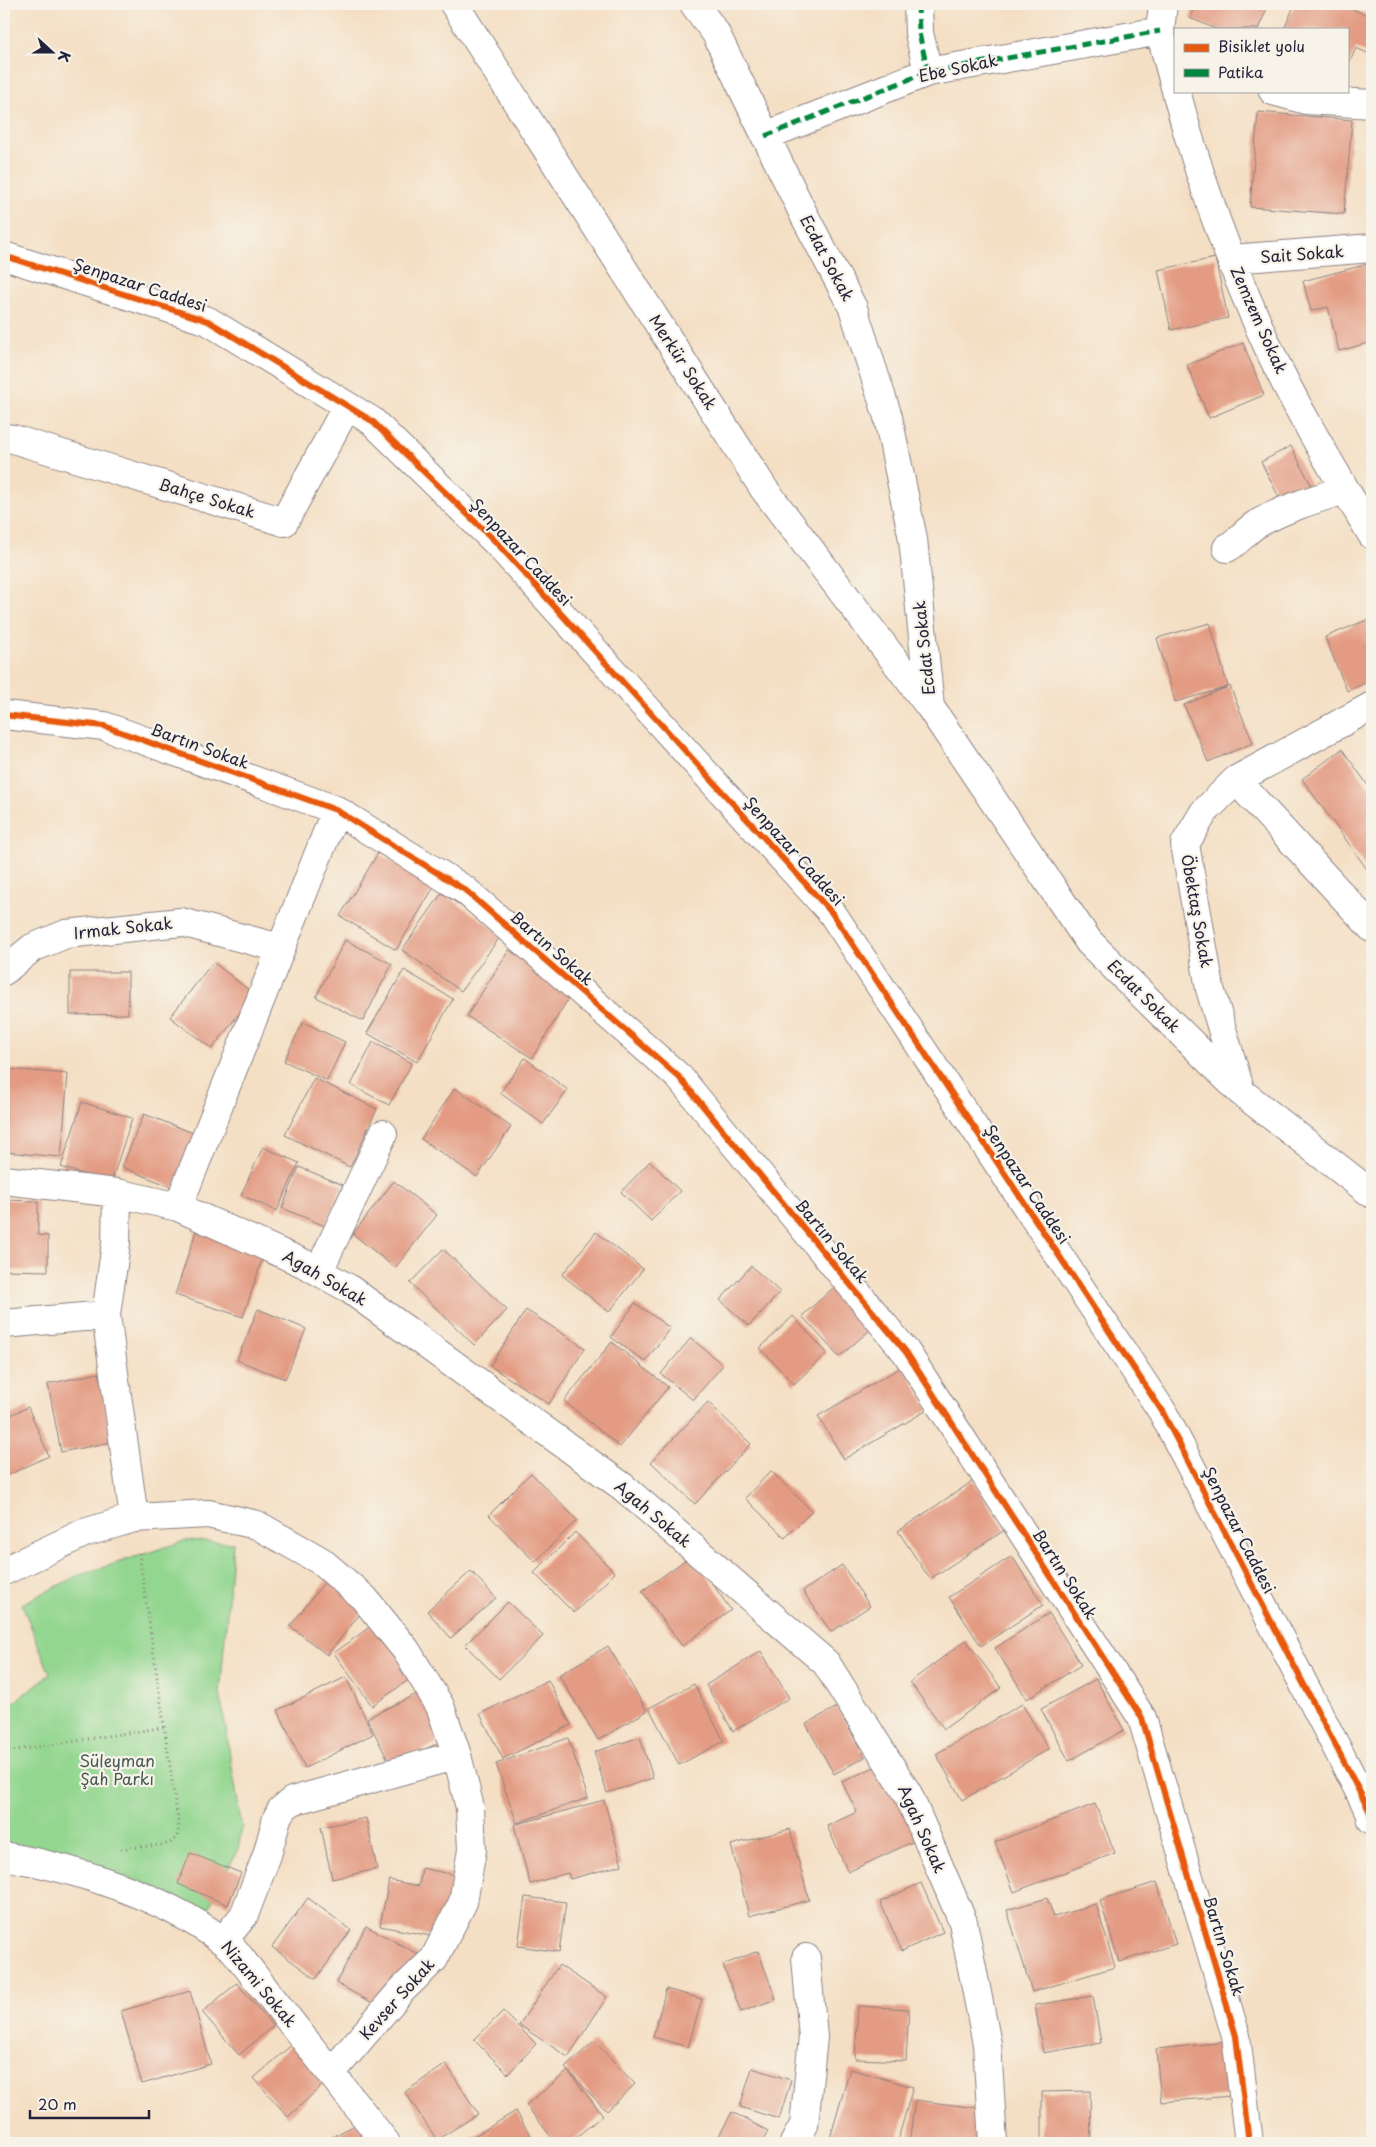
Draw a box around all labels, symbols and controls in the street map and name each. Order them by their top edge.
north arrow [28,28,78,78]
legend [1174,28,1348,92]
text: Bisiklet yolu [1218,34,1305,57]
street label: Ebe Sokak [916,47,1000,87]
text: K [53,48,76,65]
text: Patika [1218,60,1264,83]
street label: Ecdat Sokak [795,210,861,305]
street label: Sait Sokak [1259,238,1345,268]
street label: Şenpazar Caddesi [70,251,210,317]
street label: Zemzem Sokak [1226,262,1294,377]
street label: Merkür Sokak [644,309,724,414]
street label: Bahçe Sokak [156,471,259,523]
street label: Şenpazar Caddesi [465,492,578,611]
street label: Ecdat Sokak [906,600,940,697]
street label: Bartın Sokak [148,716,253,774]
street label: Şenpazar Caddesi [739,790,850,910]
street label: Öbektaş Sokak [1176,852,1220,970]
street label: Bartın Sokak [506,904,600,990]
street label: Irmak Sokak [72,910,174,944]
street label: Ecdat Sokak [1103,953,1187,1037]
street label: Şenpazar Caddesi [979,1119,1077,1248]
street label: Bartın Sokak [790,1193,875,1288]
street label: Agah Sokak [279,1243,372,1311]
street label: Şenpazar Caddesi [1198,1462,1282,1597]
street label: Agah Sokak [610,1474,697,1553]
street label: Bartın Sokak [1028,1524,1104,1623]
park label: Süleyman Şah Parkı [79,1748,155,1790]
street label: Agah Sokak [893,1781,953,1876]
street label: Bartın Sokak [1198,1893,1252,1999]
street label: Nizami Sokak [216,1935,303,2032]
street label: Kevser Sokak [353,1952,439,2044]
scale bar [30,2087,149,2119]
text: 20 m [38,2092,77,2115]

